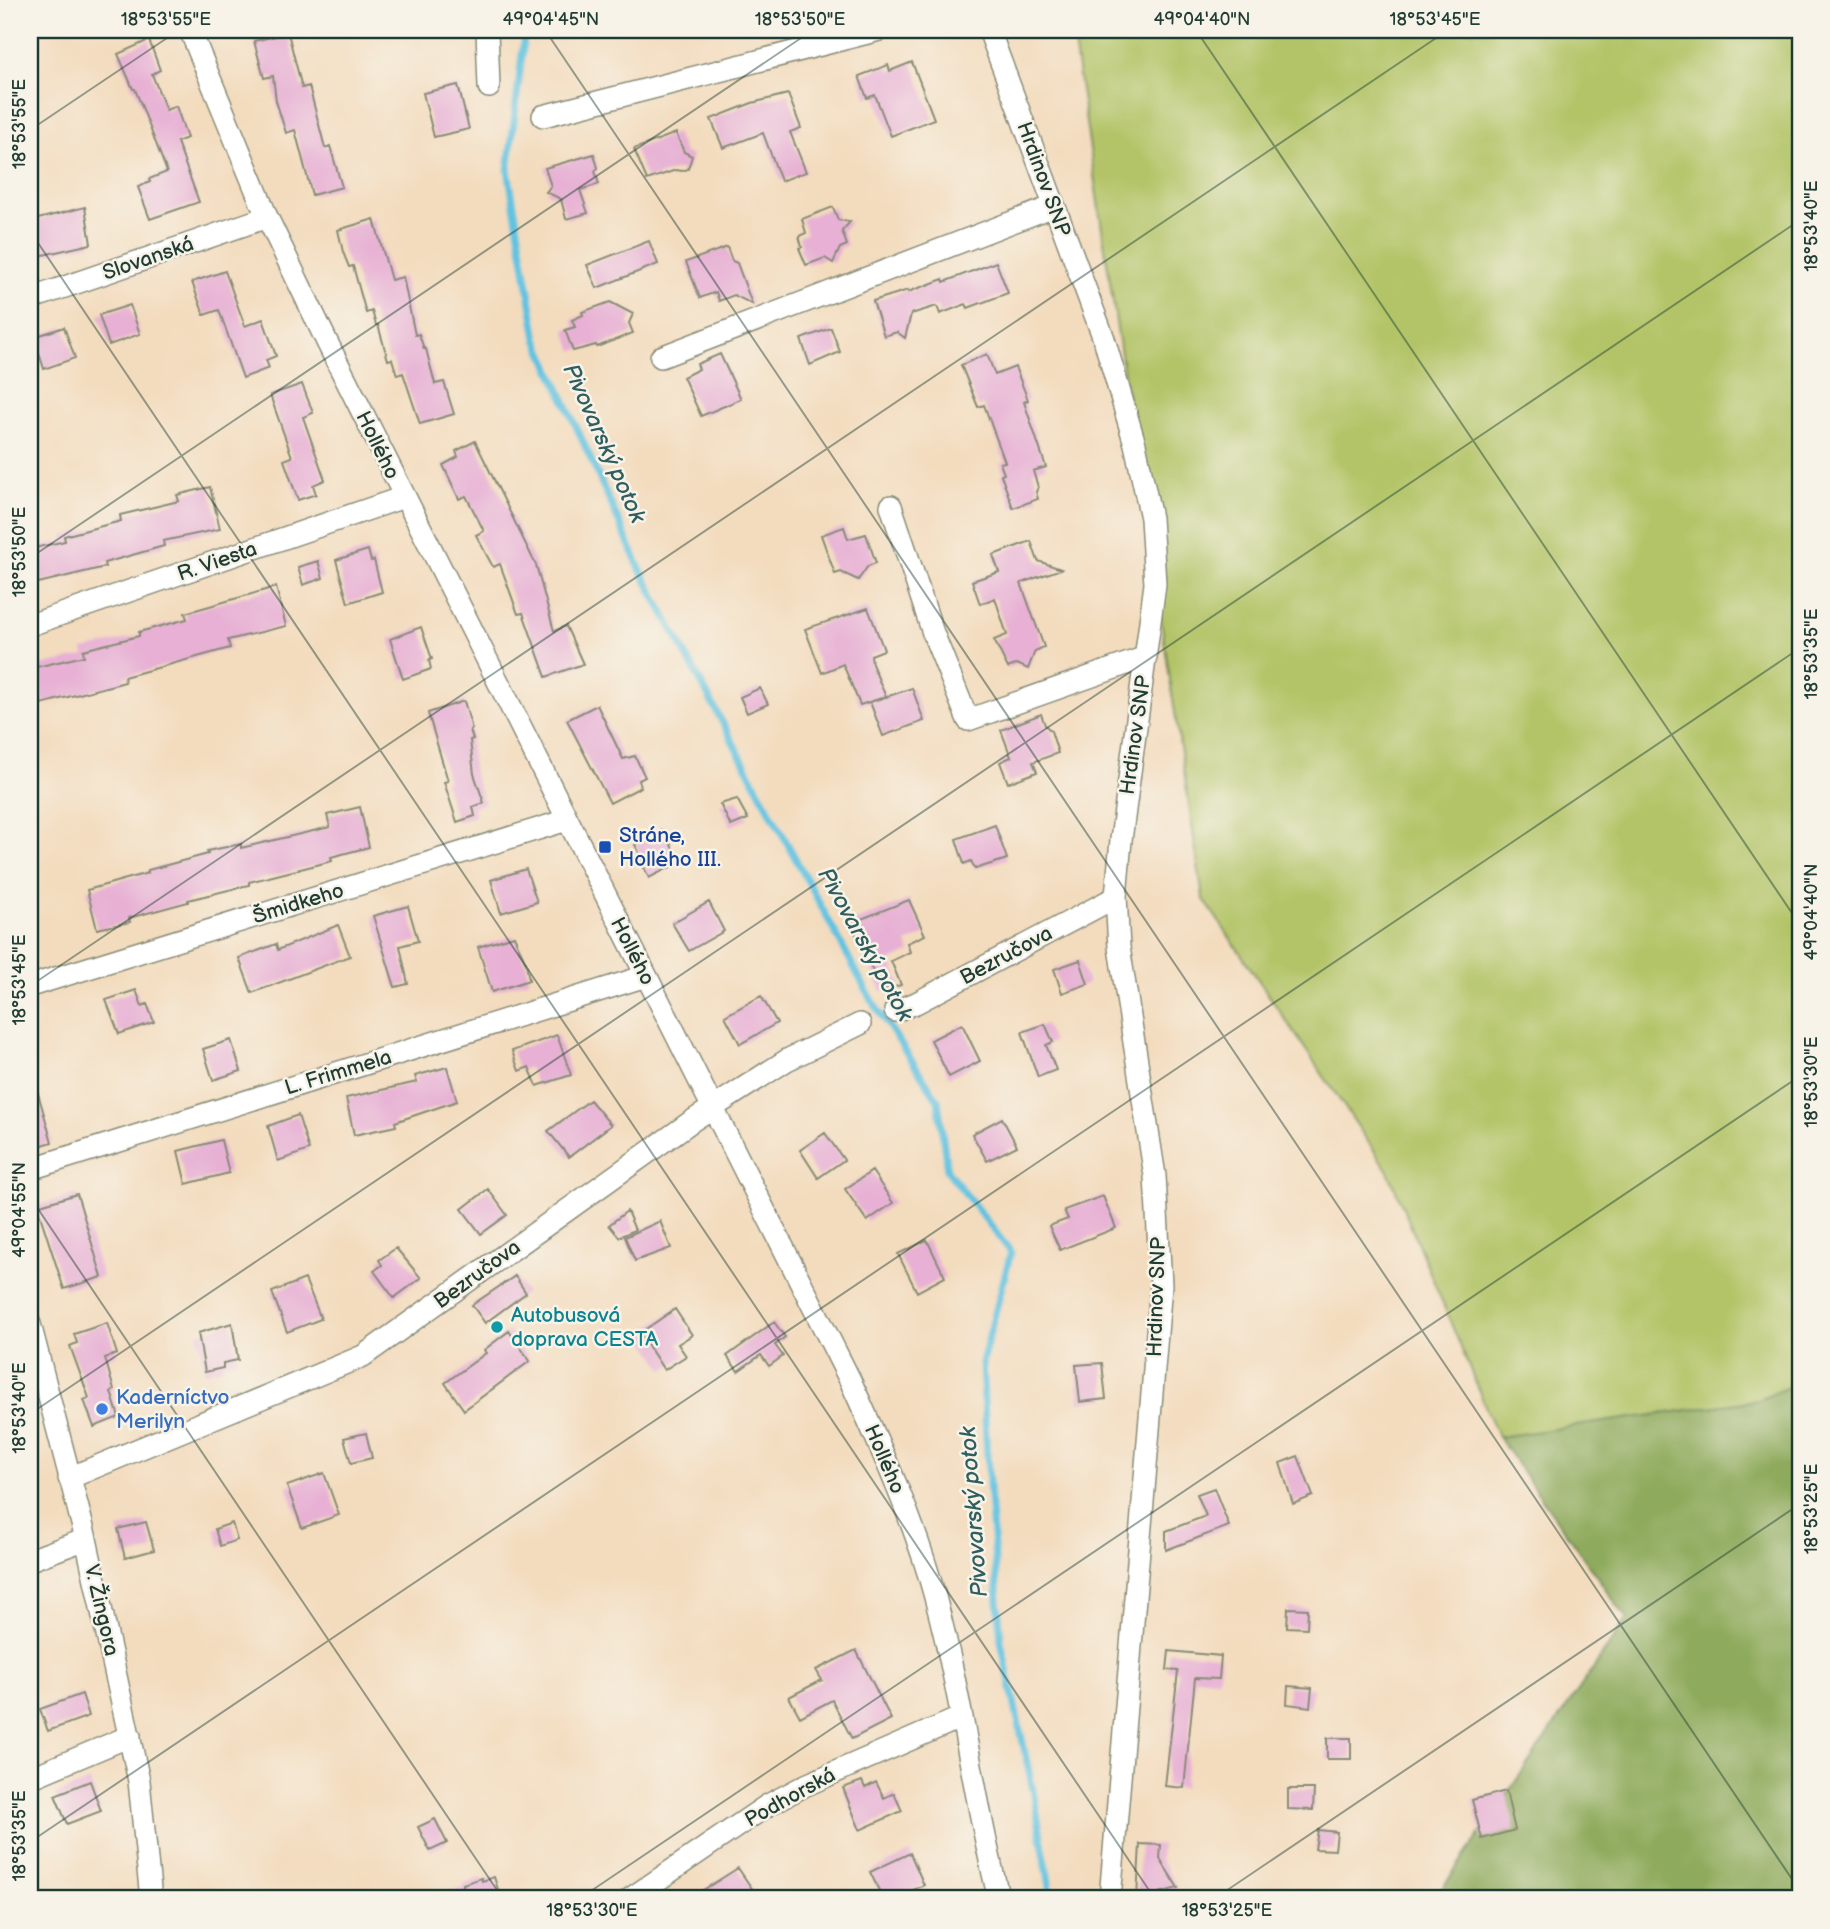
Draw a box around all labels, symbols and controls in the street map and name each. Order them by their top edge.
text: 18°53'55"E [121,9,211,30]
text: 49°04'45"N [503,9,599,30]
text: 18°53'50"E [755,9,845,30]
text: 49°04'40"N [1153,9,1251,30]
text: 18°53'45"E [1389,9,1481,30]
text: 18°53'55"E [9,79,30,169]
street label: Hrdinov SNP [1011,118,1076,240]
text: 18°53'40"E [1801,180,1822,272]
street label: Slovanská [99,231,197,286]
water label: Pivovarský potok [556,359,652,528]
street label: Hollého [350,407,405,483]
text: 18°53'50"E [9,507,30,597]
street label: R. Viesta [174,536,260,587]
text: 18°53'35"E [1801,608,1822,700]
street label: Hrdinov SNP [1115,674,1156,796]
place label: Stráne, Hollého III. [619,823,721,872]
marker: Stráne, Hollého III. [597,839,613,855]
water label: Pivovarský potok [811,863,919,1027]
text: 49°04'40"N [1801,863,1822,961]
street label: Šmidkeho [249,878,347,929]
street label: Hollého [605,913,660,989]
street label: Bezručova [956,921,1057,990]
text: 18°53'45"E [9,934,30,1026]
text: 18°53'30"E [1801,1036,1822,1128]
street label: L. Frimmela [282,1044,395,1101]
text: 49°04'55"N [9,1162,30,1258]
street label: Bezručova [429,1235,525,1314]
street label: Hrdinov SNP [1142,1237,1171,1357]
place label: Autobusová doprava CESTA [511,1303,658,1352]
marker: Autobusová doprava CESTA [489,1319,505,1335]
text: 18°53'40"E [9,1362,30,1454]
place label: Kaderníctvo Merilyn [116,1385,230,1434]
marker: Kaderníctvo Merilyn [94,1401,110,1417]
street label: Hollého [859,1421,910,1498]
water label: Pivovarský potok [954,1425,994,1598]
text: 18°53'25"E [1801,1464,1822,1554]
street label: V. Žingora [79,1562,124,1658]
street label: Podhorská [741,1762,840,1833]
text: 18°53'35"E [9,1790,30,1882]
text: 18°53'30"E [546,1900,638,1921]
text: 18°53'25"E [1182,1900,1272,1921]

